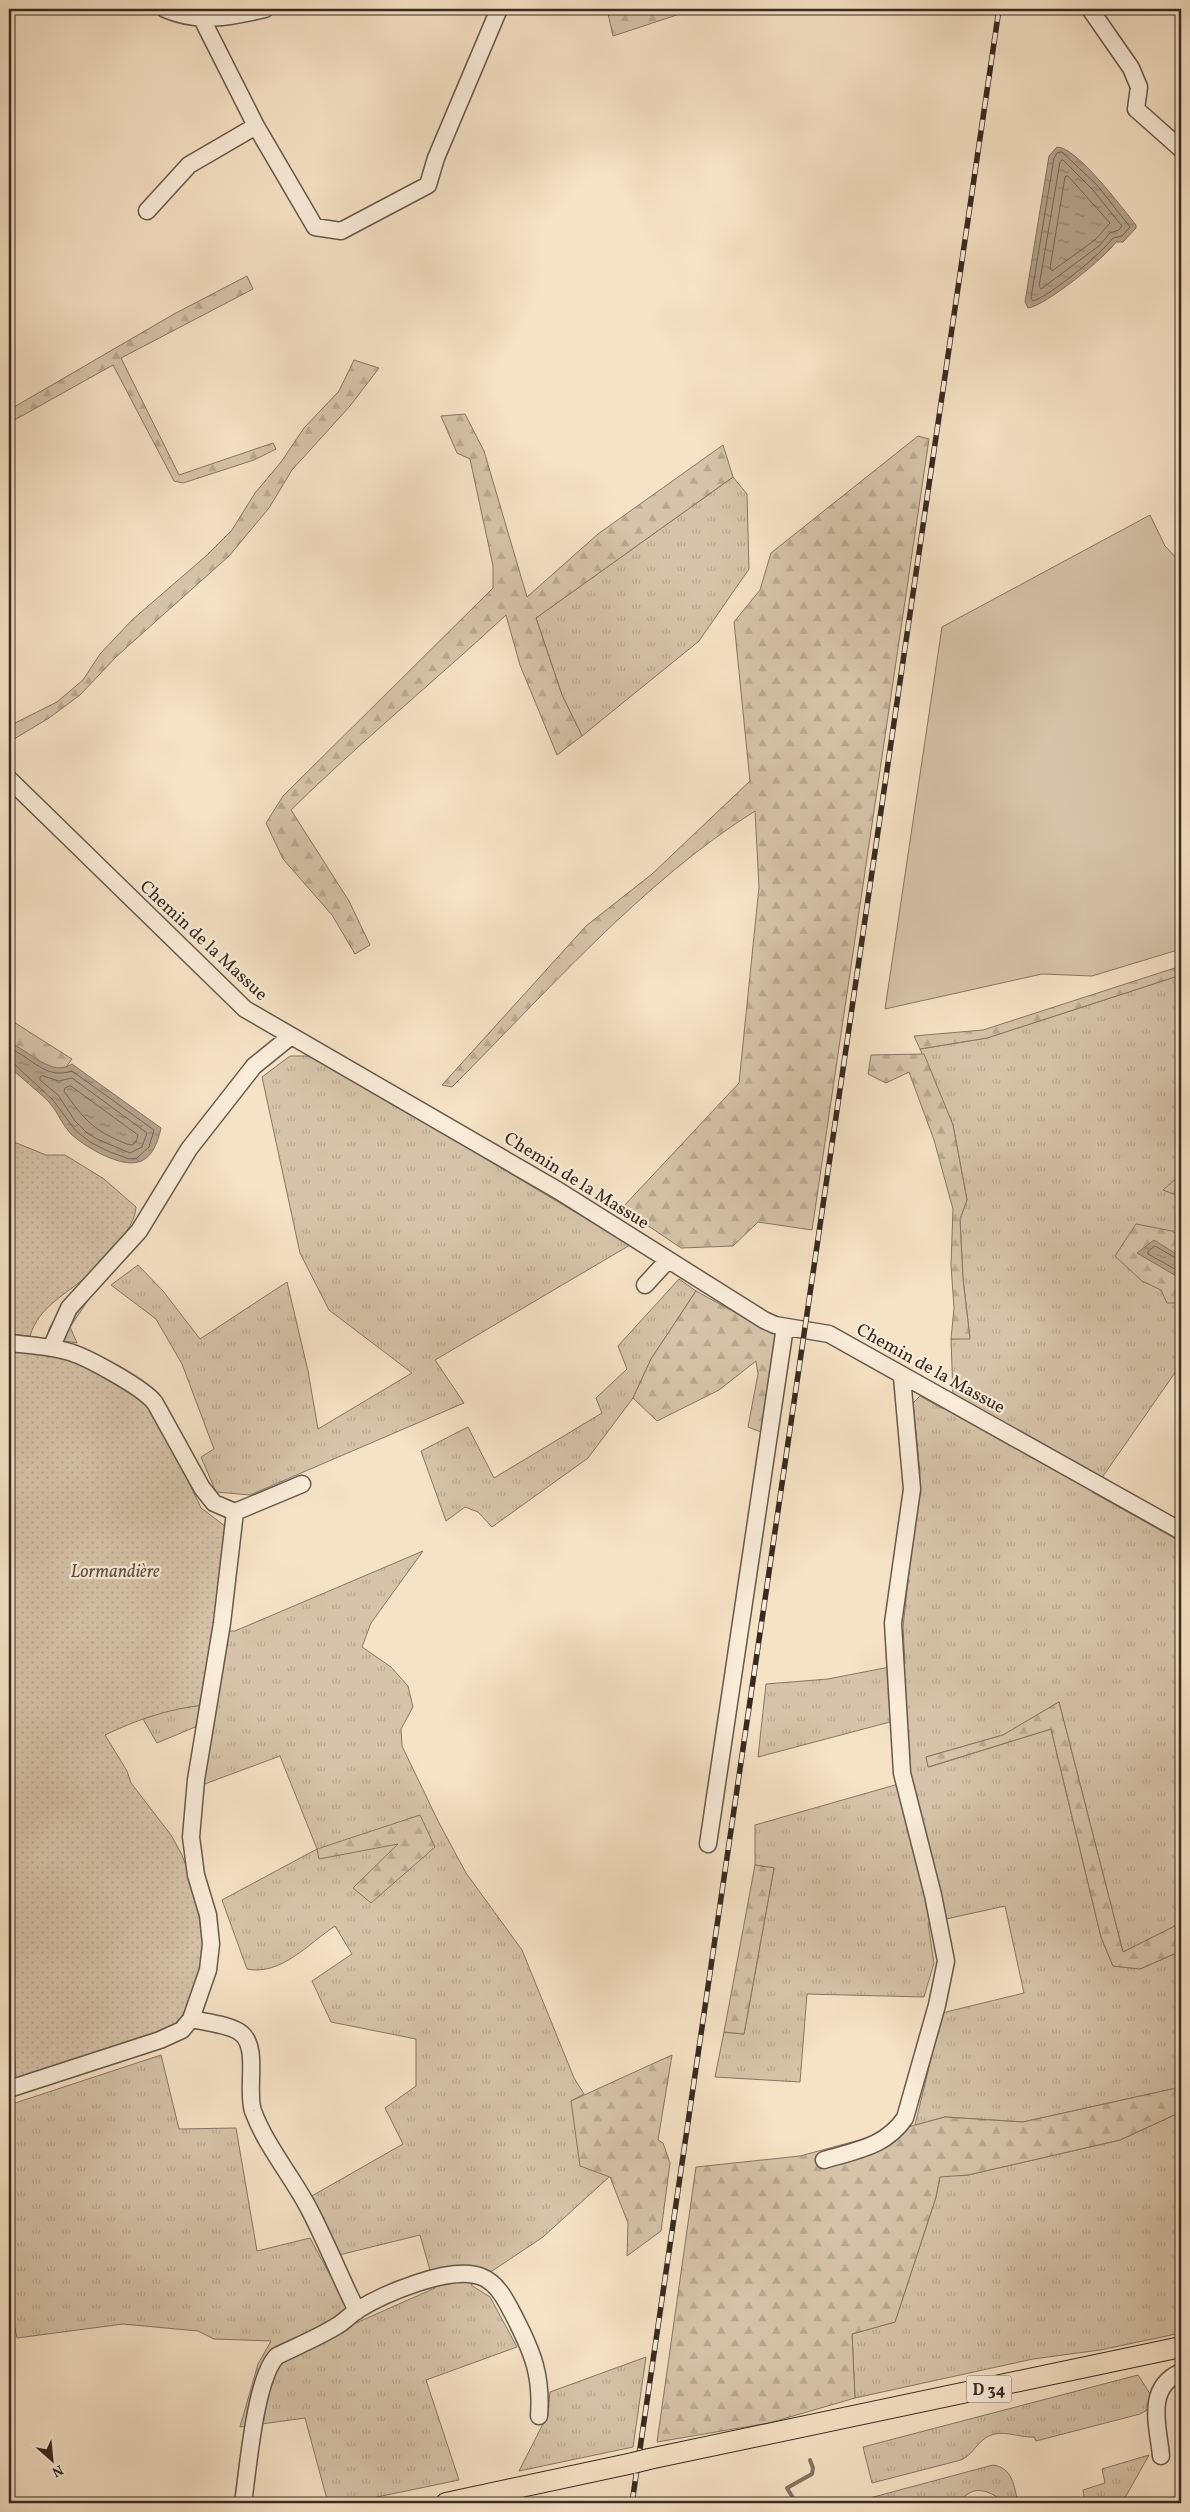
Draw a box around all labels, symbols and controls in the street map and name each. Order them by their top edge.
street label: Chemin de la Massue [133,875,272,1007]
street label: Chemin de la Massue [499,1126,654,1236]
street label: Chemin de la Massue [851,1318,1009,1421]
park label: Lormandière [71,1560,160,1585]
road number: D 34 [966,2376,1012,2402]
north arrow [28,2434,78,2484]
text: N [48,2459,66,2481]

